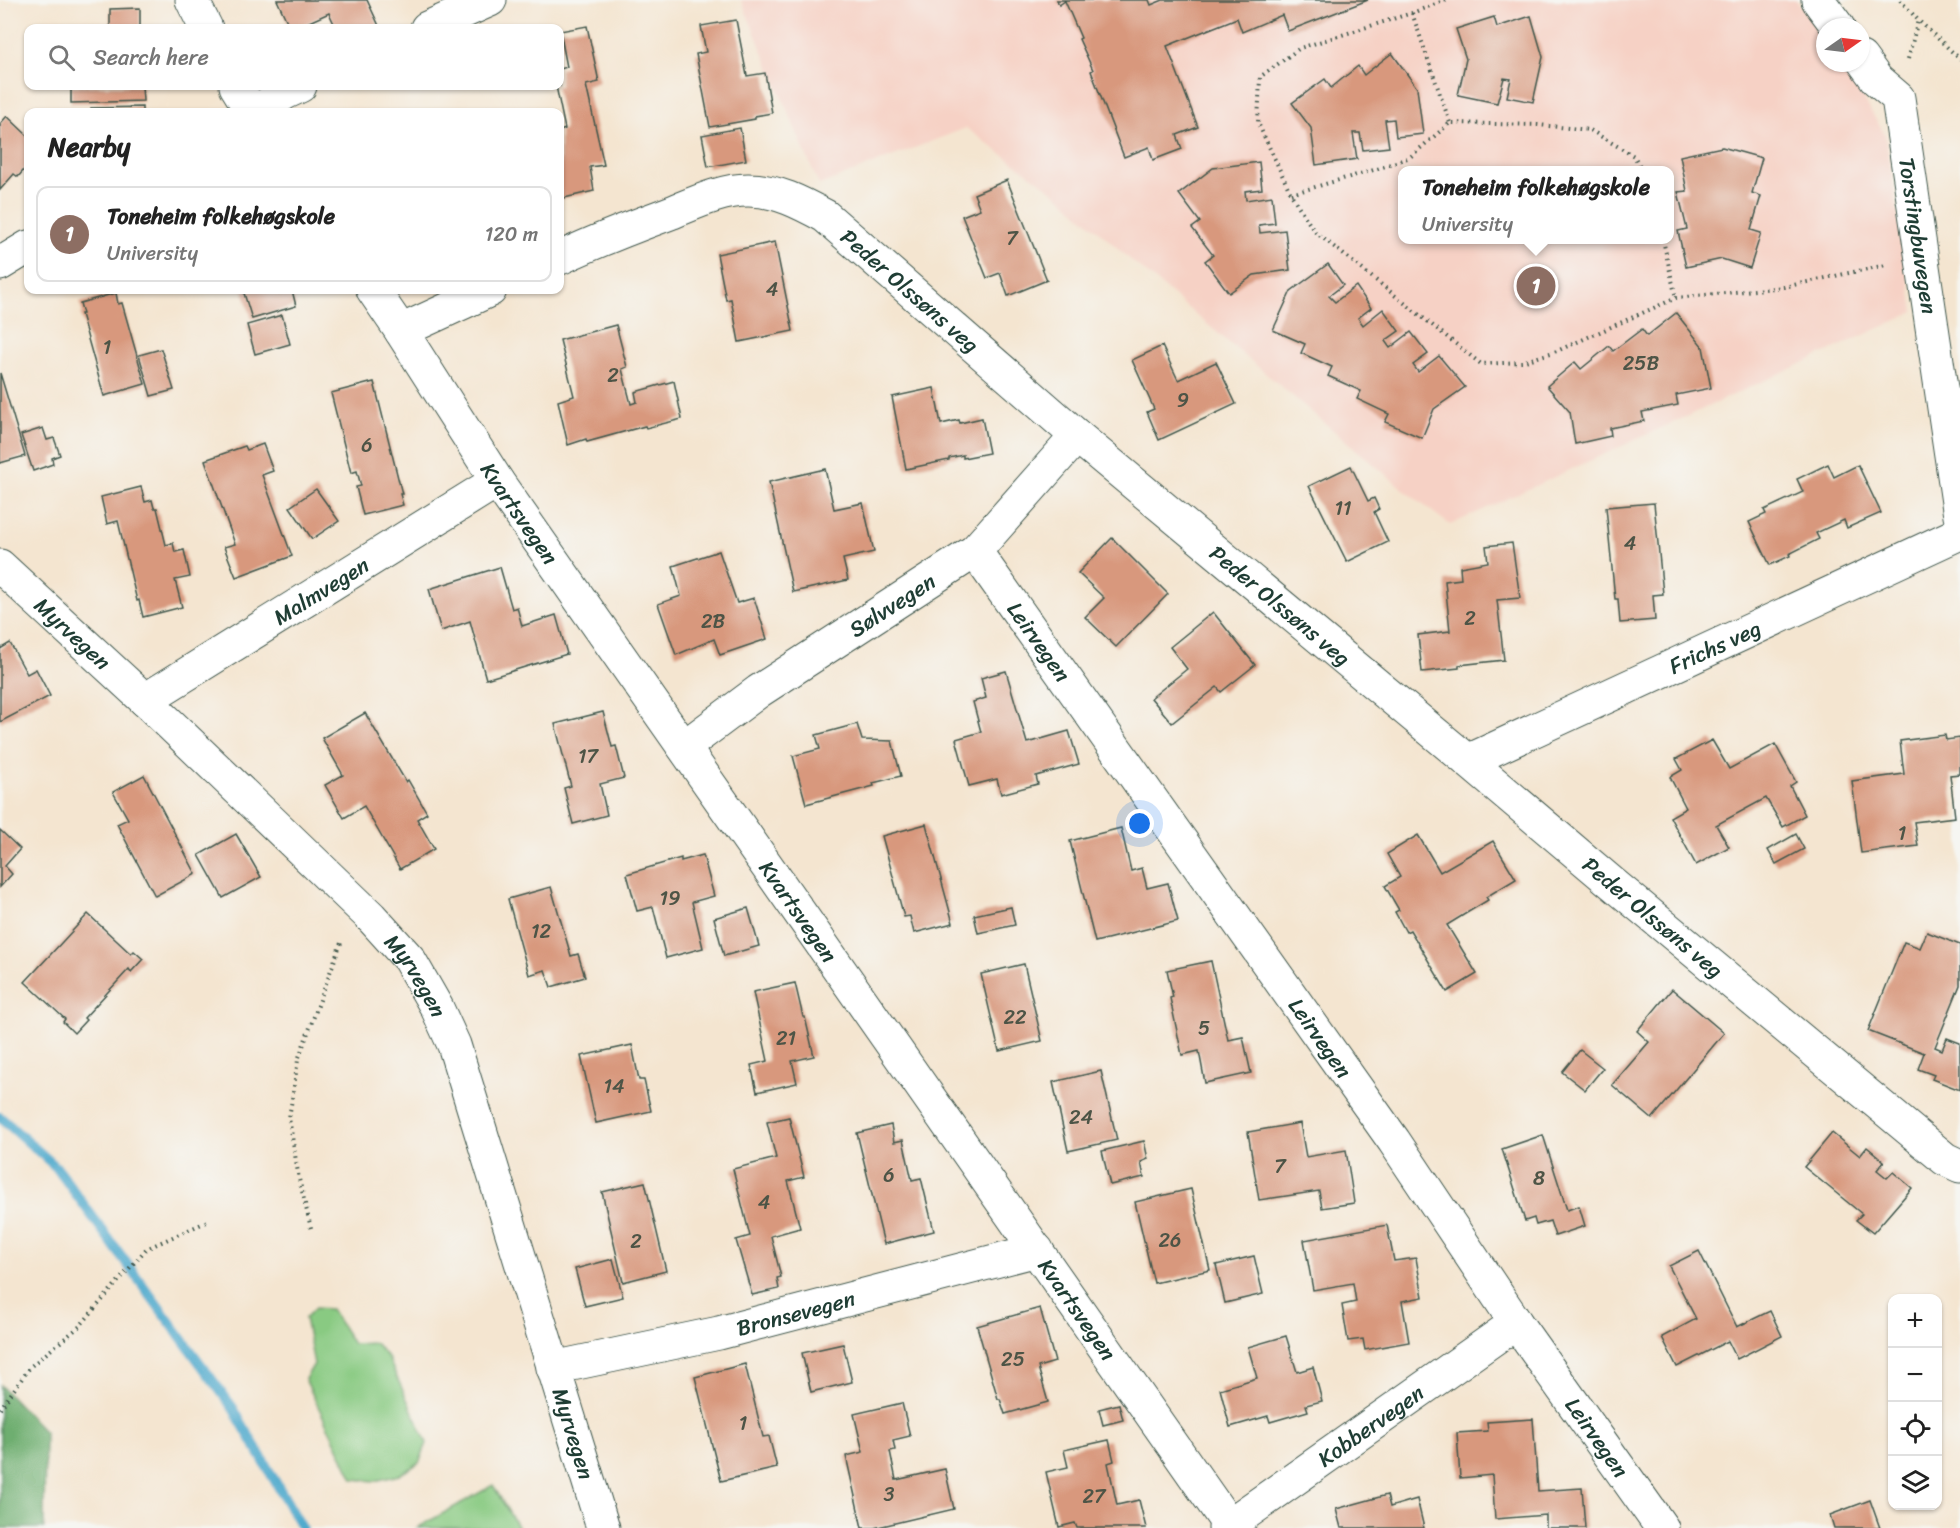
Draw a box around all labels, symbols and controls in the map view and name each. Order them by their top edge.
north arrow [1816,18,1870,72]
search box [24,24,564,90]
text: Search here [93,38,209,77]
icon: search [45,41,78,74]
text: Nearby [48,124,130,170]
street label: Torstingbuvegen [1887,155,1949,317]
popup [1398,166,1674,244]
text: Toneheim folkehøgskole [1422,168,1650,207]
text: Toneheim folkehøgskole [107,197,335,236]
text: University [1422,207,1513,242]
text: 1 [65,217,74,252]
text: 120 m [485,217,538,252]
street label: Peder Olssøns veg [831,219,989,363]
house number: 7 [1006,221,1019,256]
text: University [107,236,198,271]
pin: 1 [1516,264,1556,308]
house number: 4 [766,272,778,307]
house number: 1 [103,330,111,365]
house number: 25B [1623,346,1660,381]
house number: 2 [607,358,619,393]
house number: 9 [1177,383,1189,418]
house number: 6 [361,428,373,463]
street label: Kvartsvegen [470,454,569,573]
house number: 11 [1334,491,1352,526]
house number: 4 [1624,526,1636,561]
street label: Peder Olssøns veg [1200,535,1360,676]
street label: Malmvegen [265,546,377,636]
street label: Sølvvegen [841,562,944,648]
street label: Myrvegen [25,587,120,680]
street label: Leirvegen [996,593,1081,691]
house number: 2 [1464,601,1476,636]
house number: 2B [701,604,725,639]
street label: Frichs veg [1662,609,1768,685]
house number: 17 [578,739,600,774]
your location [1125,809,1154,838]
house number: 1 [1898,816,1906,851]
street label: Peder Olssøns veg [1573,847,1733,988]
street label: Kvartsvegen [748,852,848,971]
house number: 19 [660,881,680,916]
house number: 12 [531,914,552,949]
street label: Myrvegen [374,924,458,1024]
street label: Leirvegen [1278,989,1363,1087]
house number: 22 [1003,1000,1027,1035]
house number: 5 [1198,1011,1210,1046]
house number: 21 [776,1021,796,1056]
house number: 14 [603,1069,625,1104]
house number: 24 [1069,1100,1093,1135]
house number: 7 [1274,1149,1287,1184]
house number: 6 [883,1158,895,1193]
house number: 8 [1533,1161,1545,1196]
house number: 4 [758,1185,770,1220]
house number: 26 [1159,1223,1181,1258]
house number: 2 [630,1224,642,1259]
street label: Kvartsvegen [1027,1250,1127,1369]
street label: Bronsevegen [732,1279,860,1348]
map controls [1888,1294,1942,1510]
button: + [1888,1294,1942,1348]
house number: 25 [1001,1342,1025,1377]
button: − [1888,1348,1942,1402]
street label: Kobbervegen [1309,1374,1433,1478]
street label: Myrvegen [541,1383,606,1484]
street label: Leirvegen [1554,1389,1640,1486]
button: locate [1888,1402,1942,1456]
house number: 1 [739,1406,747,1441]
button: layers [1888,1456,1942,1510]
house number: 3 [884,1477,895,1512]
house number: 27 [1083,1479,1107,1514]

